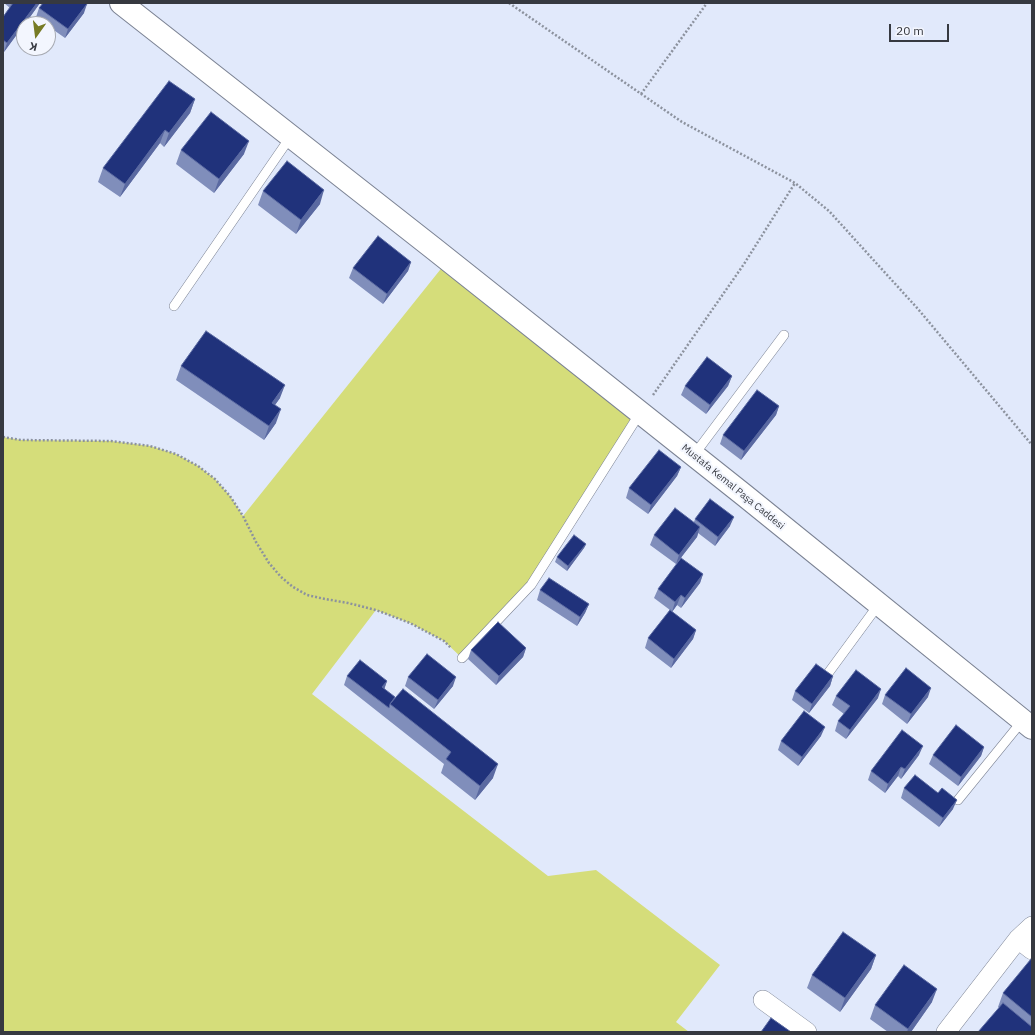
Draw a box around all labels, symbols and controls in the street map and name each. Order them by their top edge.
north arrow [16,16,56,56]
scale bar [891,16,951,42]
text: 20 m [896,23,924,38]
text: K [28,39,39,54]
street label: Mustafa Kemal Paşa Caddesi [679,442,787,532]

